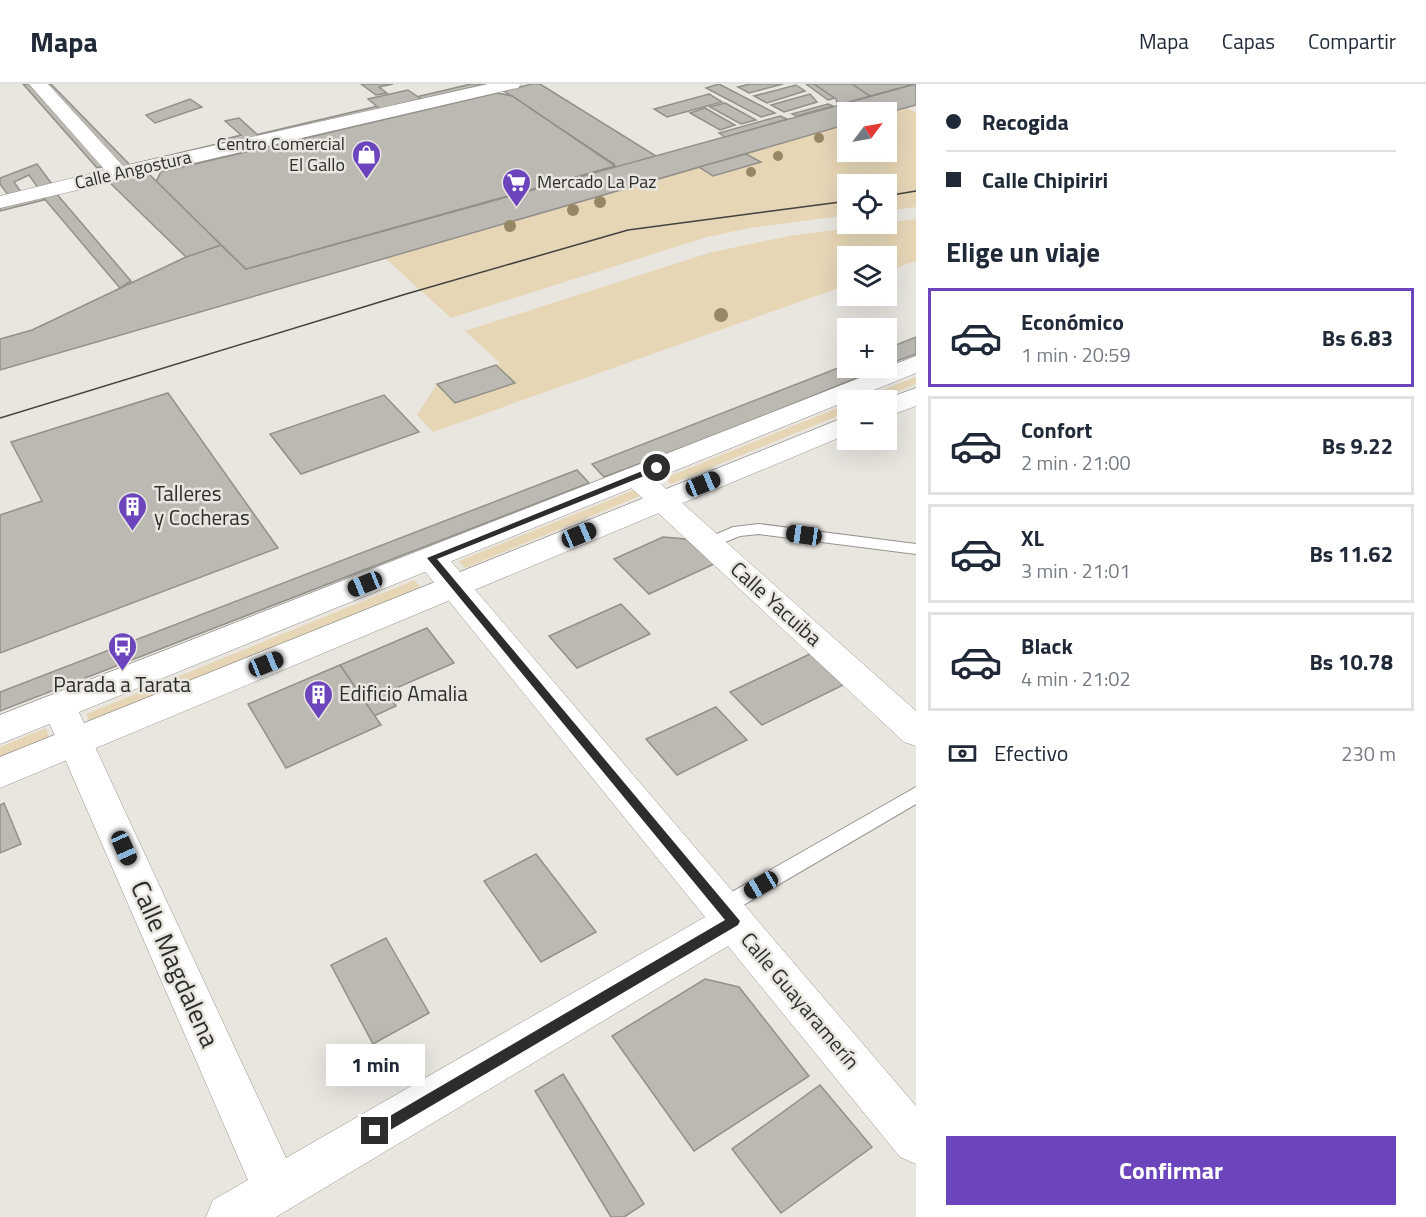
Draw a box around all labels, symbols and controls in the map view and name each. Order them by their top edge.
text: Mapa [30,20,98,63]
text: Mapa [1139,25,1189,57]
text: Capas [1222,25,1275,57]
text: Compartir [1308,25,1396,57]
north arrow [837,102,897,162]
map controls [837,102,897,450]
text: Recogida [982,105,1069,139]
place label: Centro Comercial El Gallo [217,130,345,178]
shop icon: Centro Comercial El Gallo [350,138,382,180]
street label: Calle Angostura [72,143,194,196]
text: Calle Chipiriri [982,163,1108,197]
supermarket icon: Mercado La Paz [500,166,532,208]
place label: Mercado La Paz [537,168,656,195]
button: locate [837,174,897,234]
text: Elige un viaje [946,231,1100,272]
button: layers [837,246,897,306]
text: Económico [1021,305,1124,339]
icon: car [949,311,1003,365]
button: + [837,318,897,378]
text: Bs 6.83 [1322,321,1393,355]
text: 1 min · 20:59 [1021,339,1131,370]
button: − [837,390,897,450]
text: Confort [1021,413,1092,447]
icon: car [949,419,1003,473]
text: Bs 9.22 [1322,429,1393,463]
text: 2 min · 21:00 [1021,447,1131,478]
route start [643,454,670,481]
car [683,469,723,499]
place label: Talleres y Cocheras [154,477,250,533]
building icon: Talleres y Cocheras [117,490,149,532]
car [559,520,599,550]
text: XL [1021,521,1044,555]
car [785,524,823,546]
icon: car [949,527,1003,581]
text: Bs 11.62 [1309,537,1393,571]
street label: Calle Yacuiba [724,553,830,654]
text: 3 min · 21:01 [1021,555,1131,586]
car [345,569,385,599]
text: Black [1021,629,1073,663]
bus stop icon: Parada a Tarata [106,630,138,672]
icon: car [949,635,1003,689]
text: Bs 10.78 [1309,645,1393,679]
car [246,649,286,679]
text: 4 min · 21:02 [1021,663,1131,694]
place label: Parada a Tarata [53,668,191,700]
place label: Edificio Amalia [339,677,468,709]
building icon: Edificio Amalia [302,678,334,720]
text: Efectivo [994,736,1068,770]
icon: cash [946,737,979,770]
text: 230 m [1341,738,1396,769]
car [108,828,140,868]
car [741,868,781,902]
street label: Calle Magdalena [121,874,230,1054]
street label: Calle Guayaramerín [734,925,868,1076]
callout: 1 min [326,1044,424,1086]
text: 1 min [351,1049,400,1080]
route end [361,1117,388,1144]
button: Confirmar [946,1136,1396,1205]

